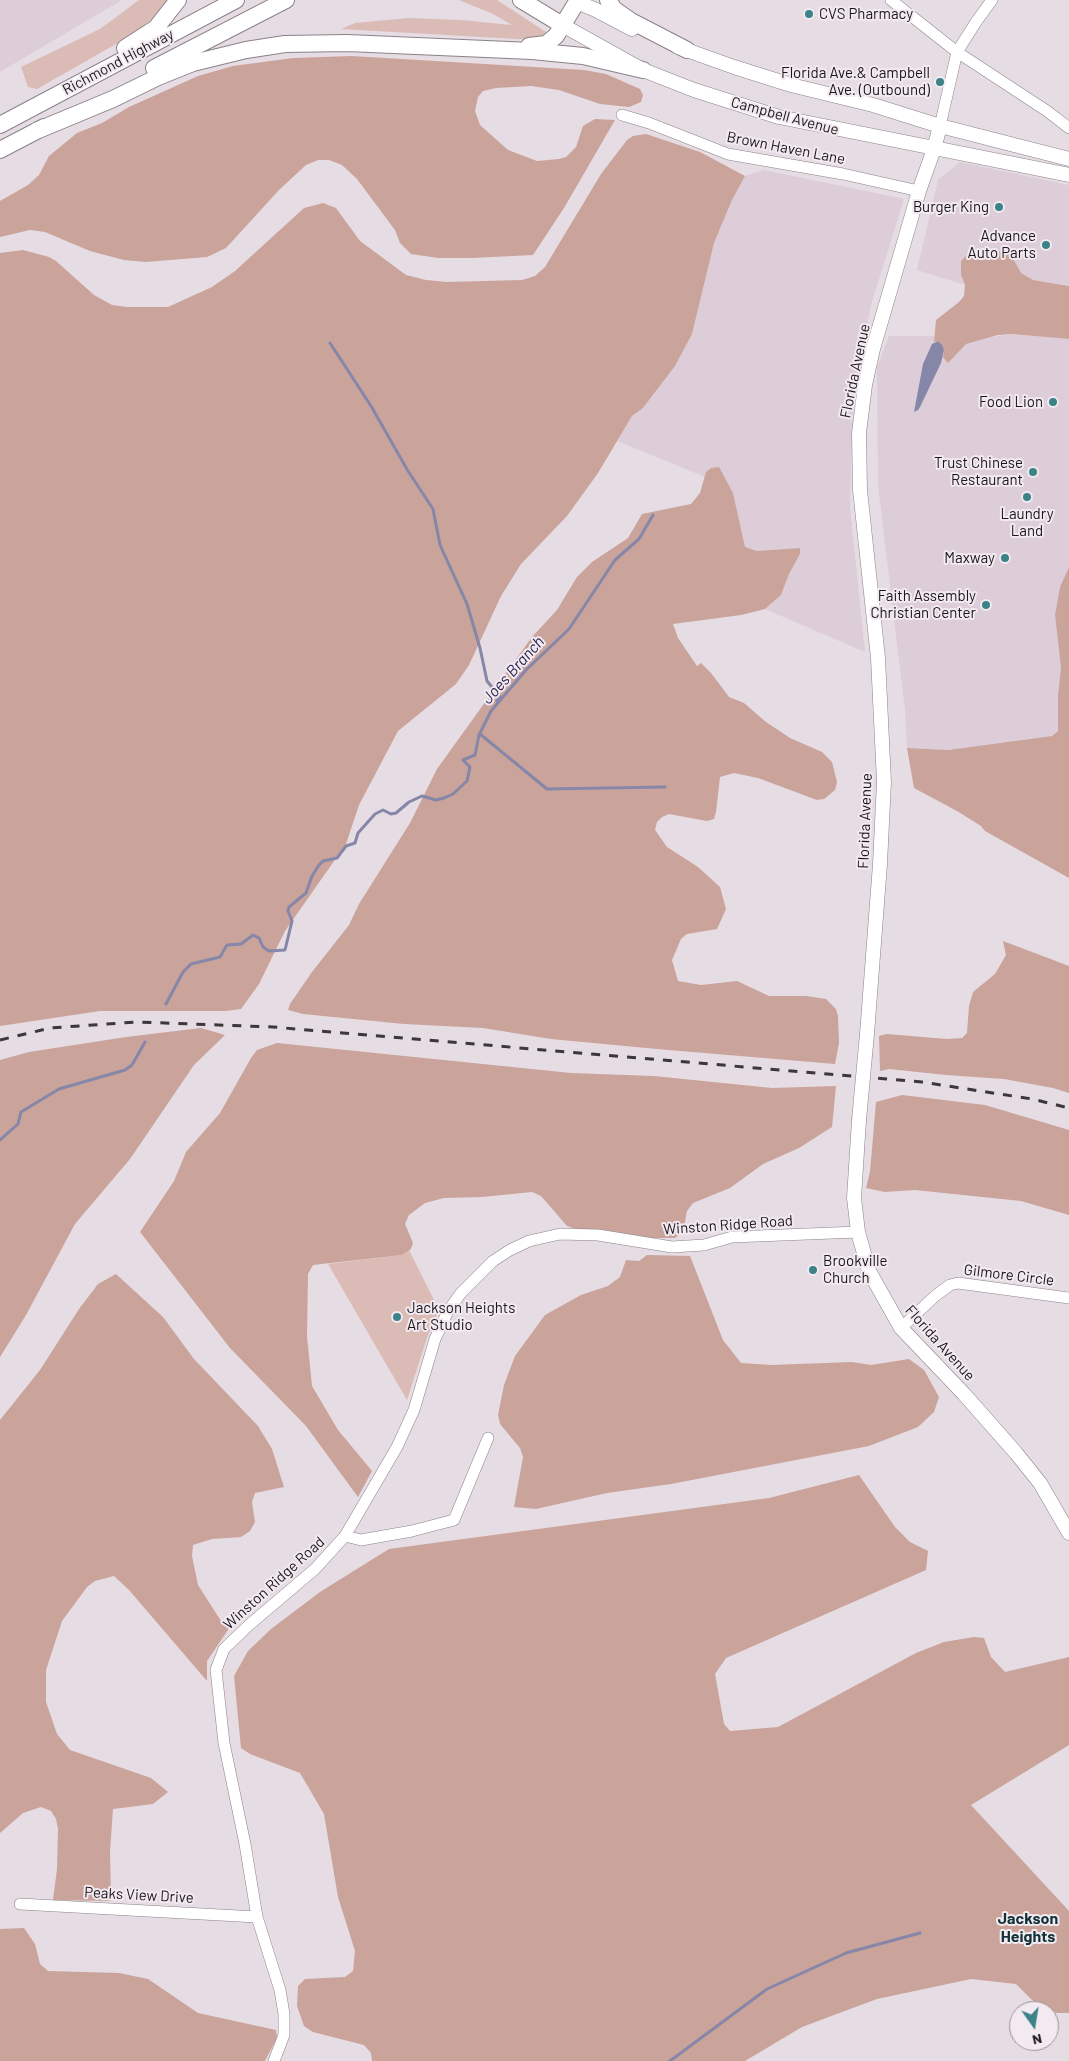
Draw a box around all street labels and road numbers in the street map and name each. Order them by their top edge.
street label: Richmond Highway [59,25,177,99]
street label: Campbell Avenue [729,93,841,139]
street label: Brown Haven Lane [725,128,847,168]
street label: Florida Avenue [836,322,874,420]
street label: Florida Avenue [854,773,876,869]
street label: Winston Ridge Road [662,1211,794,1239]
street label: Gilmore Circle [963,1261,1055,1289]
street label: Florida Avenue [901,1301,979,1385]
street label: Winston Ridge Road [220,1533,328,1633]
street label: Peaks View Drive [84,1883,194,1907]

